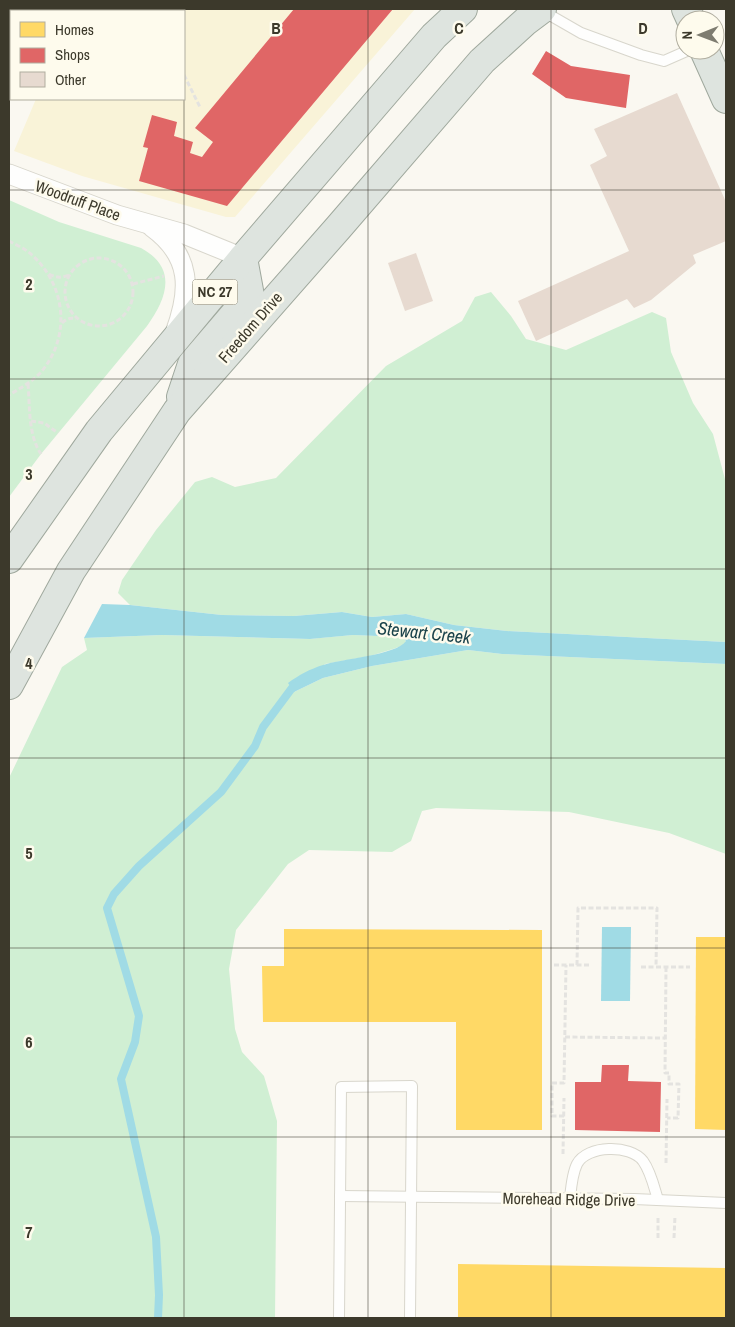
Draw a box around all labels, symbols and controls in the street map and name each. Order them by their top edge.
legend [10,10,185,100]
north arrow [675,10,725,60]
text: B [271,17,281,39]
text: C [454,17,464,39]
text: D [638,17,648,39]
text: Homes [55,19,94,40]
text: N [678,31,696,40]
text: Shops [55,44,90,65]
text: Other [55,69,86,90]
street label: Woodruff Place [32,174,124,226]
text: 2 [25,273,33,295]
road number: NC 27 [192,280,238,304]
street label: Freedom Drive [213,287,287,367]
text: 3 [25,463,33,485]
water label: Stewart Creek [376,615,472,650]
text: 4 [25,652,33,674]
text: 5 [25,842,33,864]
text: 6 [25,1031,33,1053]
street label: Morehead Ridge Drive [502,1187,636,1211]
text: 7 [25,1221,33,1243]

